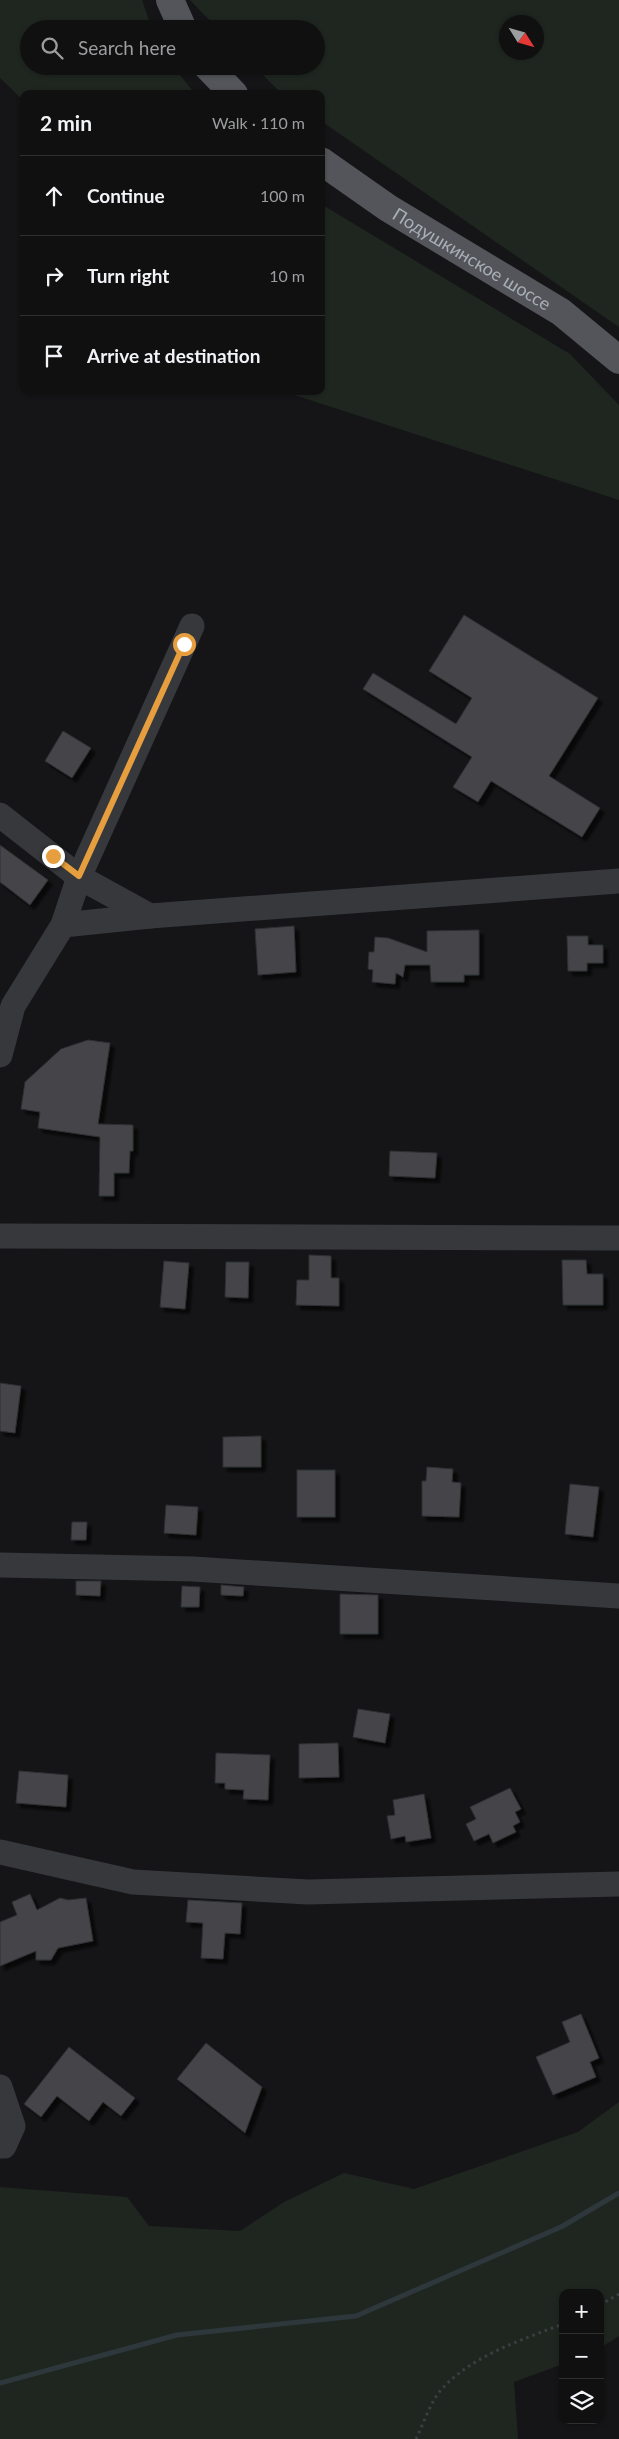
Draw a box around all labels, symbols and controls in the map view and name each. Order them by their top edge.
north arrow [499,15,544,60]
search box [20,20,325,75]
icon: search [38,34,66,62]
text: Search here [78,36,176,59]
text: 2 min [40,110,92,135]
text: Walk · 110 m [212,113,305,132]
icon: ahead [40,182,68,210]
text: Continue [87,184,165,207]
text: 100 m [260,186,305,205]
street label: Подушкинское шоссе [389,203,555,315]
icon: right [40,262,68,290]
text: Turn right [87,264,169,287]
text: 10 m [269,266,305,285]
icon: arrive [40,342,68,370]
text: Arrive at destination [87,344,260,367]
route start [173,633,196,656]
route end [42,845,65,868]
map controls [559,2289,604,2424]
button: + [559,2289,604,2334]
button: − [559,2334,604,2379]
button: layers [559,2379,604,2424]

